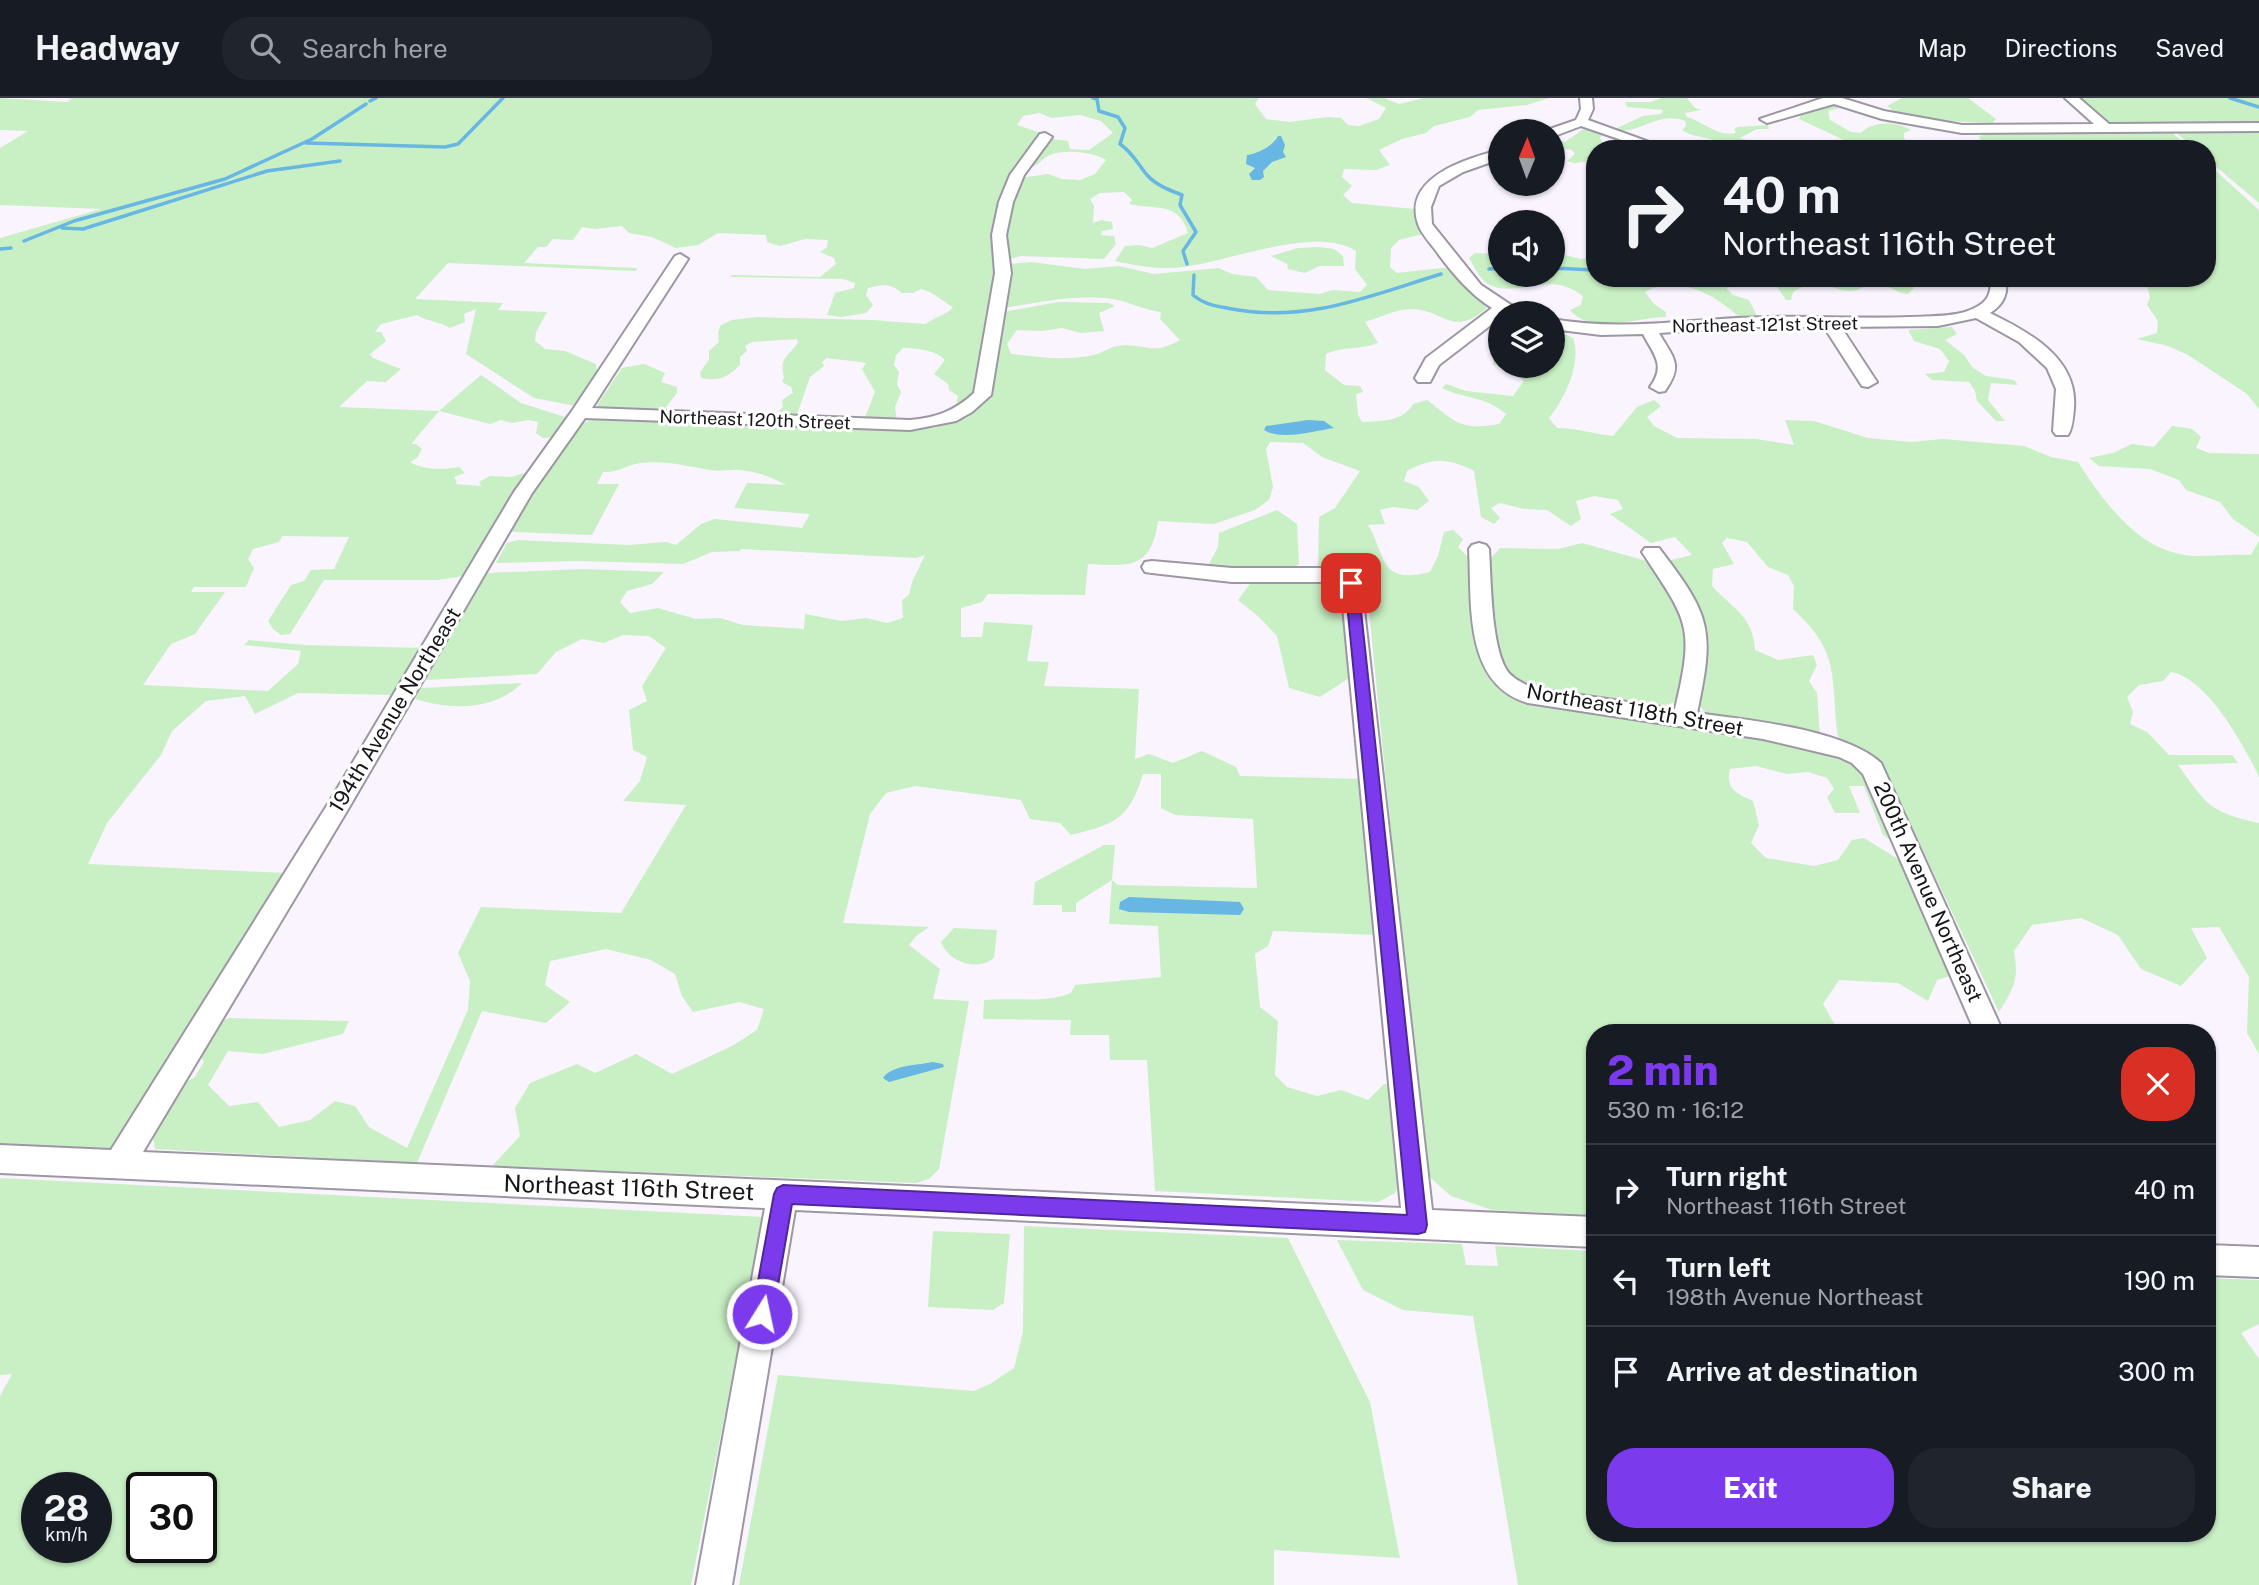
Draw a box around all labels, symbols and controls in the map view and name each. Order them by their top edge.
search box [222,17,712,80]
text: Headway [35,29,180,67]
icon: search [246,29,284,67]
text: Search here [302,33,448,64]
text: Map [1918,34,1967,62]
text: Directions [2005,34,2117,62]
text: Saved [2155,34,2224,62]
north arrow [1488,119,1564,196]
map controls [1488,119,1565,378]
text: 40 m [1722,166,1841,224]
icon: right [1607,168,1698,259]
button: sound [1488,210,1565,287]
text: Northeast 116th Street [1722,225,2057,262]
button: layers [1488,301,1565,378]
street label: Northeast 121st Street [1672,312,1858,337]
street label: Northeast 120th Street [659,406,851,433]
pin [1321,553,1381,613]
icon: arrive [1332,564,1370,602]
street label: 194th Avenue Northeast [323,603,466,817]
street label: Northeast 118th Street [1525,678,1746,741]
street label: 200th Avenue Northeast [1869,778,1988,1006]
text: 2 min [1607,1045,1719,1094]
button: close [2121,1047,2195,1121]
text: 530 m · 16:12 [1607,1096,1744,1123]
text: Turn right [1666,1161,1788,1192]
street label: Northeast 116th Street [503,1169,755,1205]
icon: right [1607,1171,1645,1209]
text: 40 m [2134,1174,2195,1205]
text: Northeast 116th Street [1666,1192,1906,1219]
text: Turn left [1666,1252,1771,1283]
icon: left [1607,1262,1645,1300]
text: 190 m [2124,1265,2195,1296]
position arrow [725,1277,799,1351]
text: 198th Avenue Northeast [1666,1283,1924,1310]
icon: arrive [1607,1353,1645,1391]
text: Arrive at destination [1666,1356,1918,1387]
text: 300 m [2118,1356,2195,1387]
button: Exit [1607,1448,1894,1528]
button: Share [1908,1448,2195,1528]
speed limit sign: 30 [126,1472,217,1563]
text: 28 [44,1488,89,1529]
text: km/h [45,1524,88,1545]

